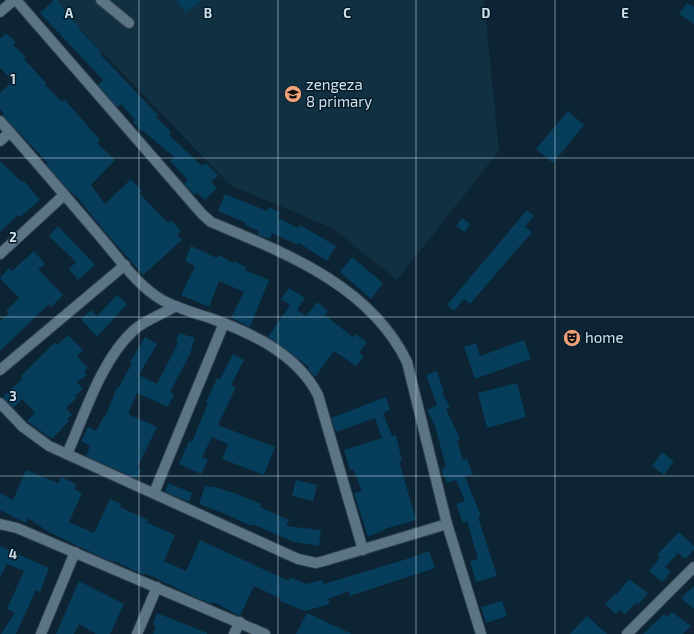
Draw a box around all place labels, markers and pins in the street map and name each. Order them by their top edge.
place label: zengeza 8 primary [306,75,372,110]
school or university icon: zengeza 8 primary [283,84,303,104]
theatre icon: home [562,328,582,348]
place label: home [585,328,623,346]

